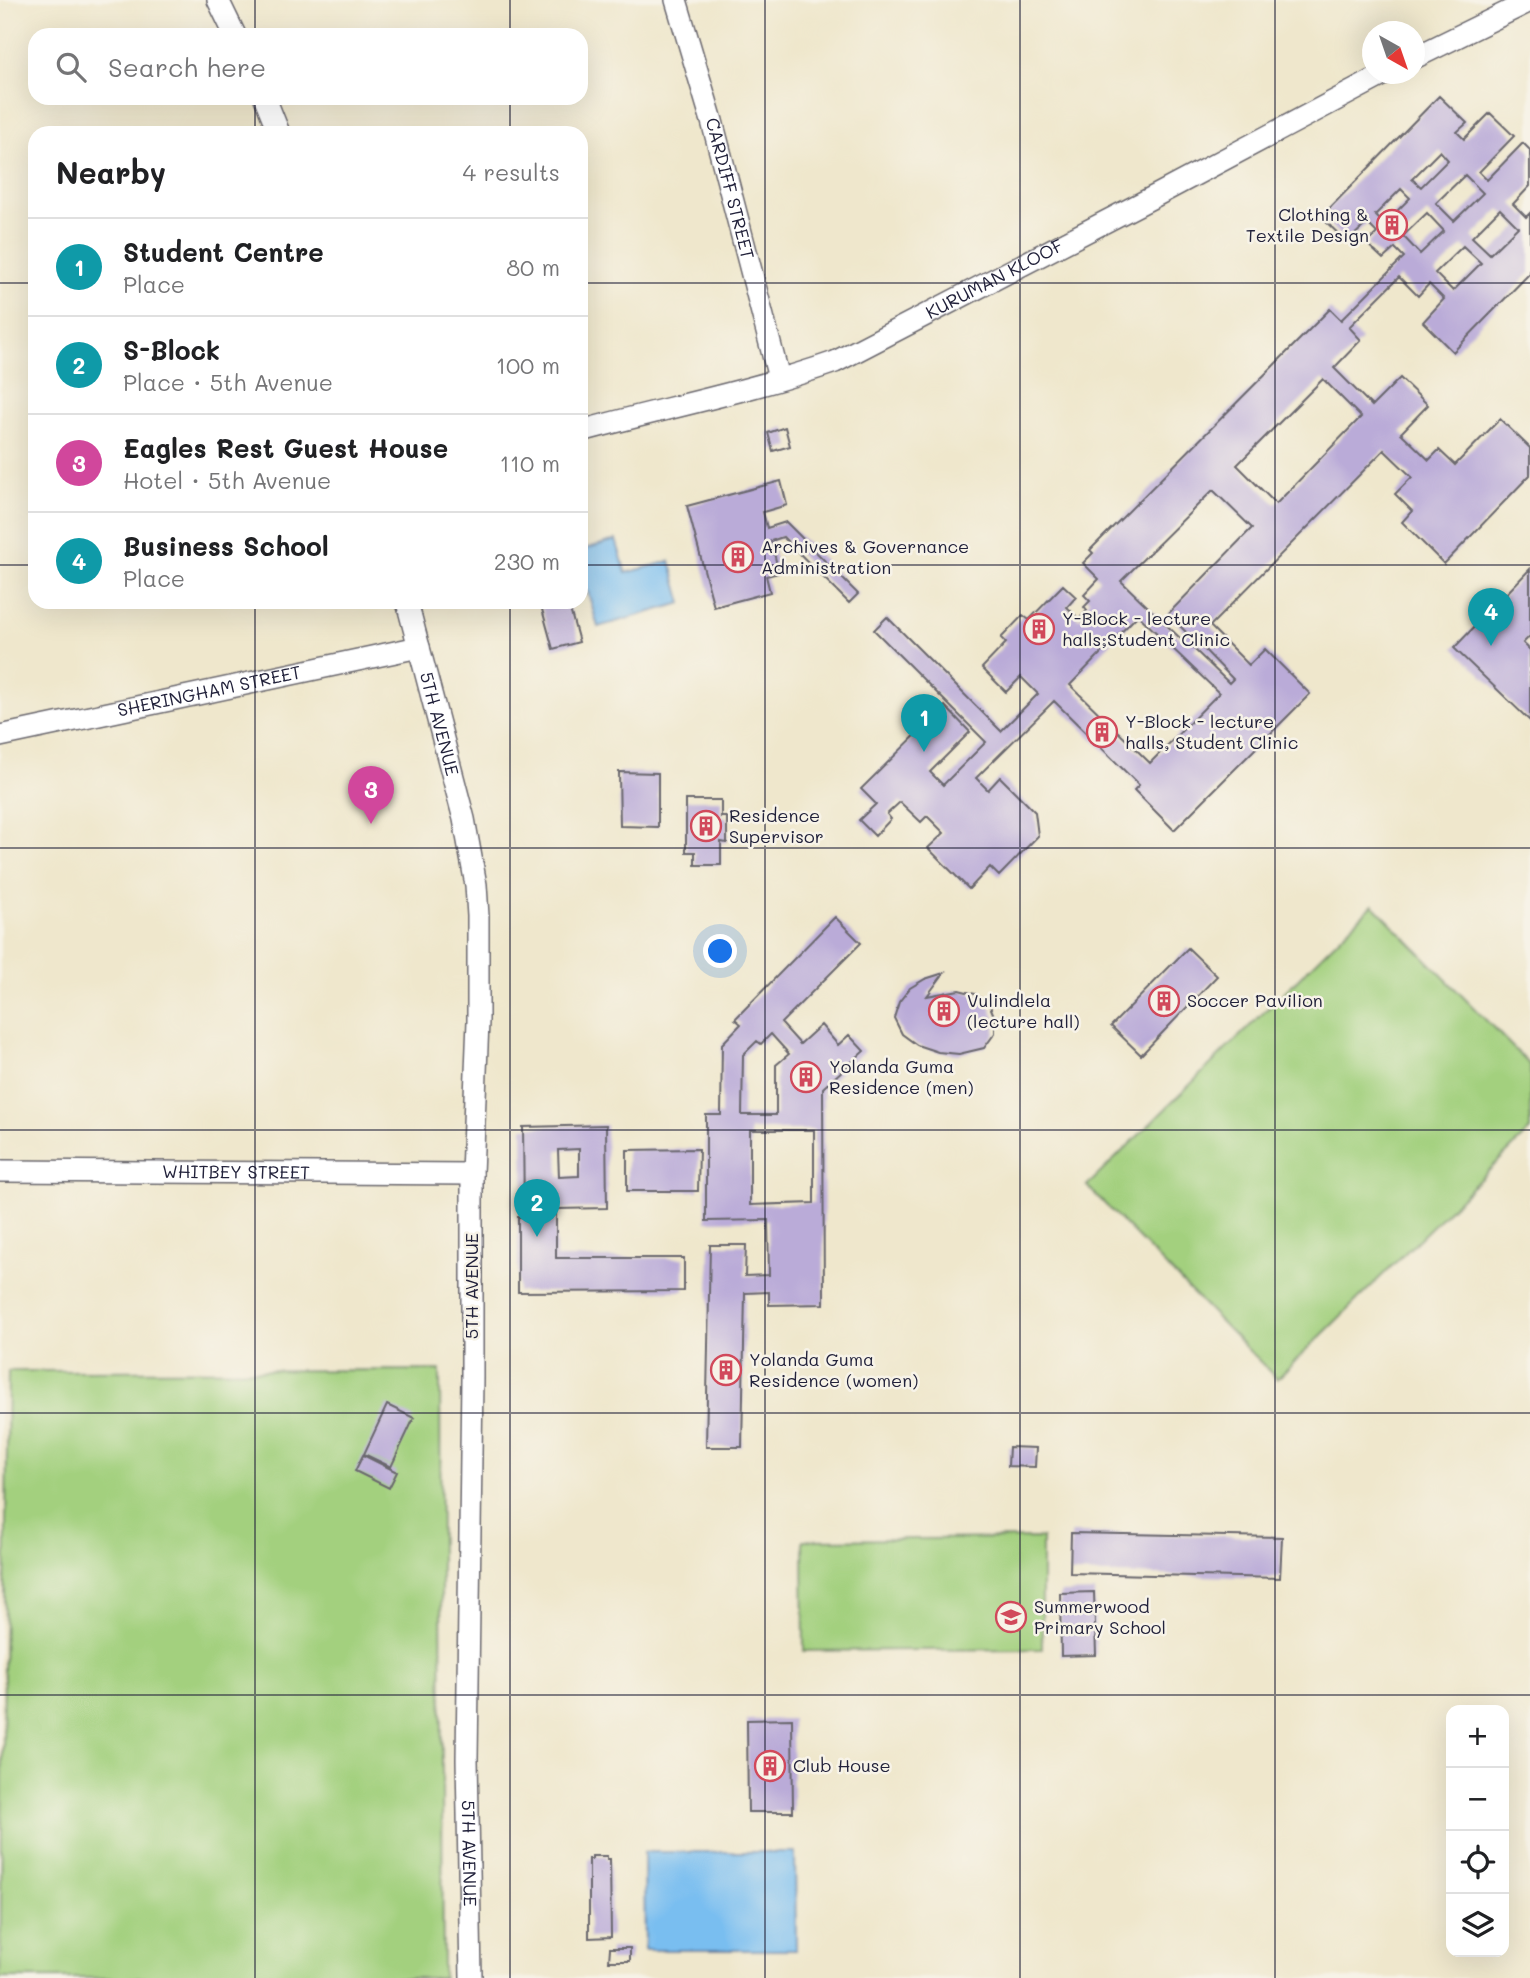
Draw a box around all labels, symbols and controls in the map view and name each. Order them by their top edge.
north arrow [1362,21,1425,84]
search box [28,28,588,105]
icon: search [52,48,90,86]
text: Search here [108,50,266,84]
street label: CARDIFF STREET [701,115,761,262]
text: Nearby [56,152,166,192]
text: 4 results [463,157,560,187]
place label: Clothing & Textile Design [1246,202,1369,247]
building icon: Clothing & Textile Design [1375,208,1409,242]
street label: KURUMAN KLOOF [921,233,1067,324]
text: Student Centre [123,235,324,269]
text: 1 [74,252,84,282]
text: 80 m [506,252,560,282]
text: Place [123,269,185,299]
text: S-Block [123,333,220,367]
text: 2 [73,350,85,380]
text: 100 m [496,350,560,380]
text: Place · 5th Avenue [123,367,333,397]
text: Eagles Rest Guest House [123,431,448,465]
text: 3 [72,448,86,478]
text: 110 m [500,448,560,478]
text: Hotel · 5th Avenue [123,465,331,495]
text: Business School [123,529,329,563]
place label: Archives & Governance Administration [761,534,969,579]
building icon: Archives & Governance Administration [721,540,755,574]
text: 4 [72,546,86,576]
text: 230 m [494,546,560,576]
text: Place [123,563,185,593]
pin: 4 [1468,588,1514,646]
place label: Y-Block - lecture halls;Student Clinic [1062,606,1230,651]
building icon: Y-Block - lecture halls;Student Clinic [1022,612,1056,646]
street label: SHERINGHAM STREET [115,659,303,722]
street label: 5TH AVENUE [415,669,465,778]
pin: 1 [901,694,947,752]
place label: Y-Block - lecture halls, Student Clinic [1125,709,1298,754]
building icon: Y-Block - lecture halls, Student Clinic [1085,715,1119,749]
pin: 3 [348,766,394,824]
place label: Residence Supervisor [729,803,824,848]
building icon: Residence Supervisor [689,809,723,843]
your location [703,934,737,968]
building icon: Soccer Pavilion [1147,984,1181,1018]
place label: Vulindlela (lecture hall) [967,988,1080,1033]
place label: Soccer Pavilion [1187,988,1323,1012]
building icon: Vulindlela (lecture hall) [927,994,961,1028]
place label: Yolanda Guma Residence (men) [829,1054,974,1099]
building icon: Yolanda Guma Residence (men) [789,1060,823,1094]
street label: WHITBEY STREET [162,1159,310,1184]
pin: 2 [514,1179,560,1237]
street label: 5TH AVENUE [459,1233,483,1339]
place label: Yolanda Guma Residence (women) [749,1347,918,1392]
building icon: Yolanda Guma Residence (women) [709,1353,743,1387]
place label: Summerwood Primary School [1034,1594,1166,1639]
school or university icon: Summerwood Primary School [994,1600,1028,1634]
map controls [1446,1705,1509,1957]
button: + [1446,1705,1509,1768]
building icon: Club House [753,1749,787,1783]
place label: Club House [793,1753,891,1777]
button: − [1446,1768,1509,1831]
street label: 5TH AVENUE [457,1800,483,1907]
button: locate [1446,1831,1509,1894]
button: layers [1446,1894,1509,1957]

